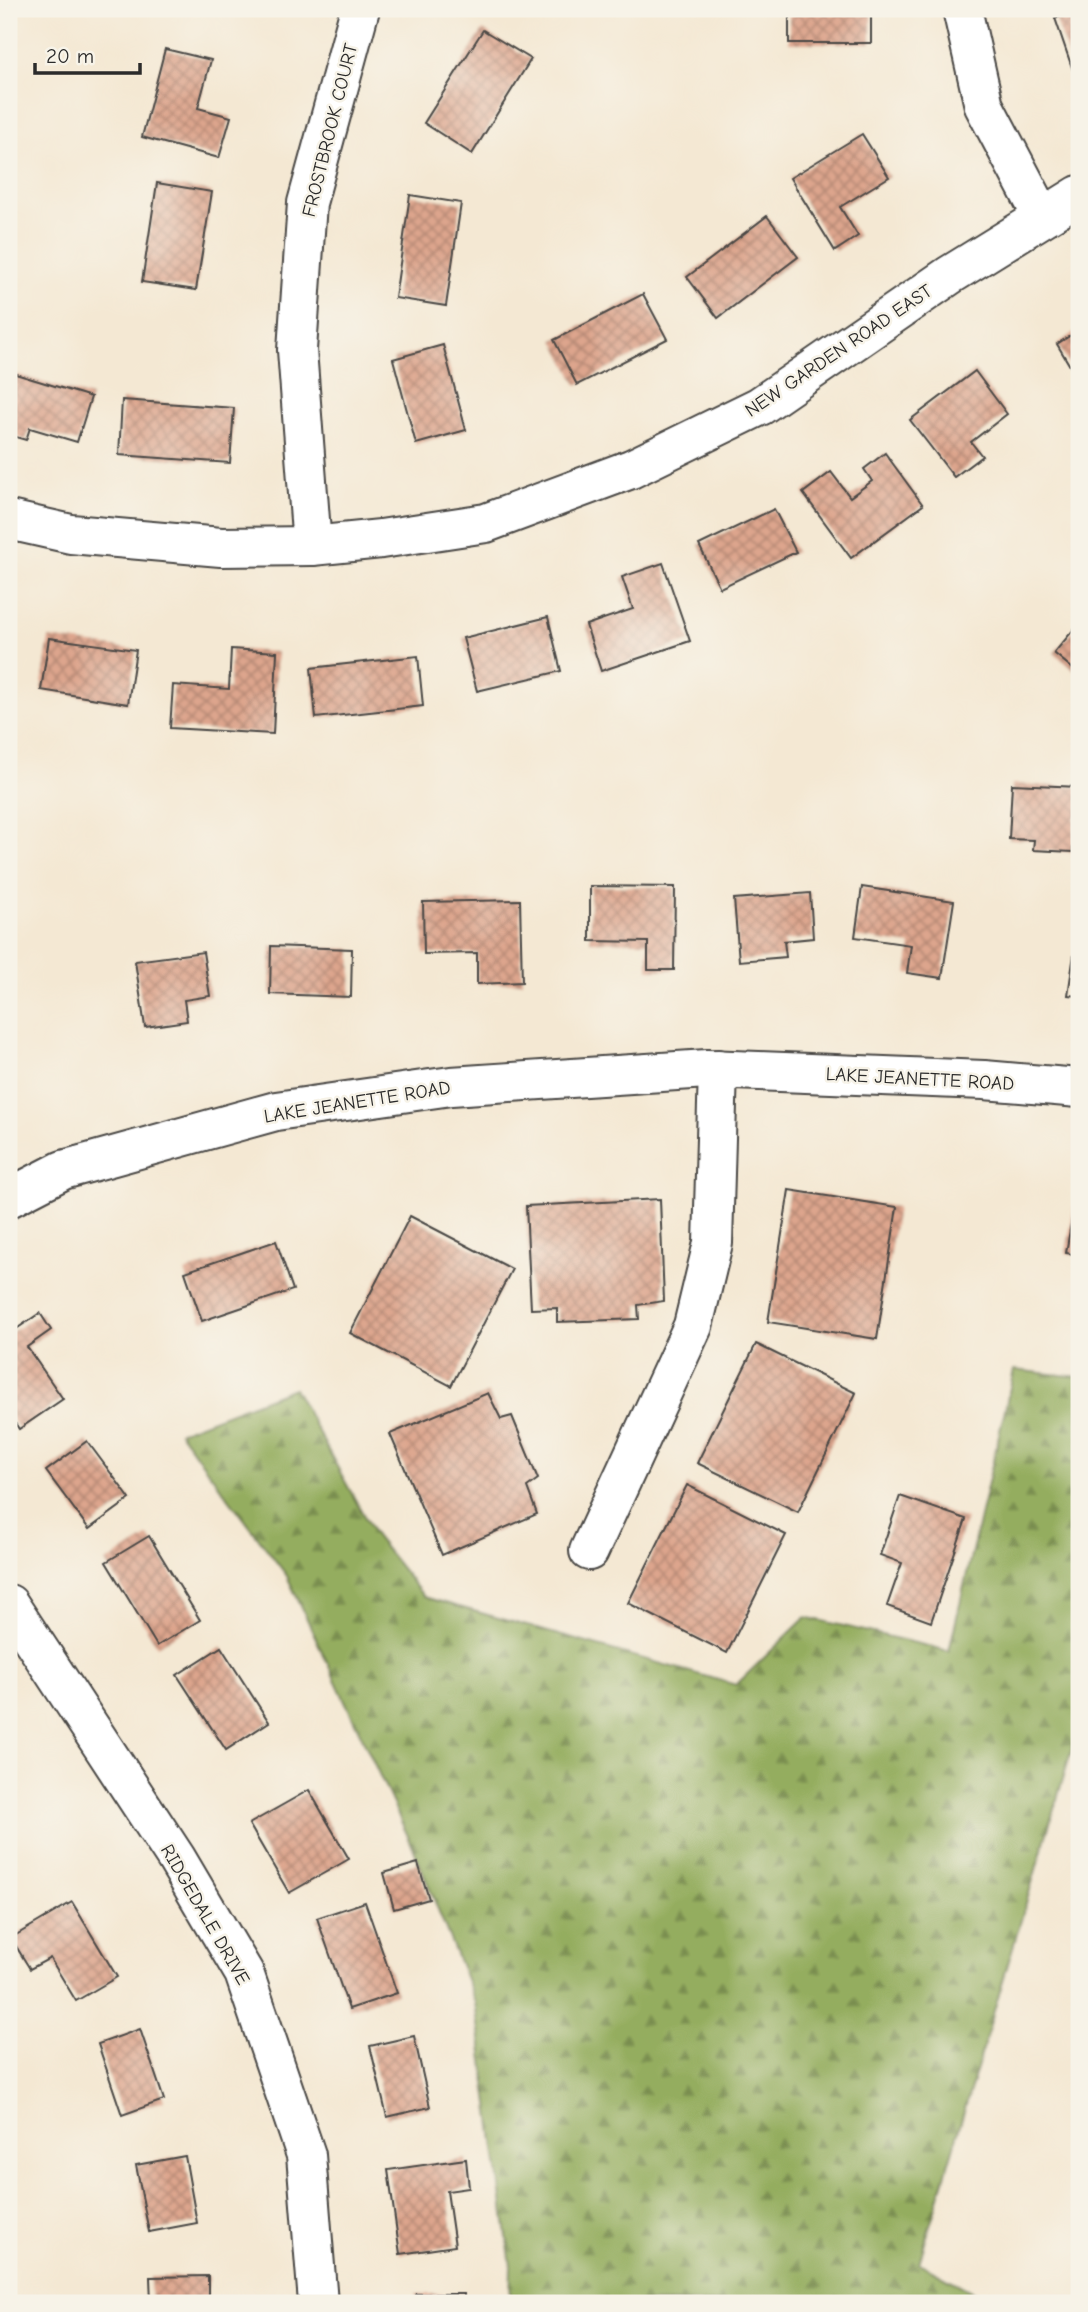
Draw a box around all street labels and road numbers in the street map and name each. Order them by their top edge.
street label: FROSTBROOK COURT [298,41,362,219]
street label: NEW GARDEN ROAD EAST [741,280,936,422]
street label: LAKE JEANETTE ROAD [825,1063,1015,1095]
street label: LAKE JEANETTE ROAD [262,1076,452,1128]
street label: RIDGEDALE DRIVE [156,1840,254,1989]

